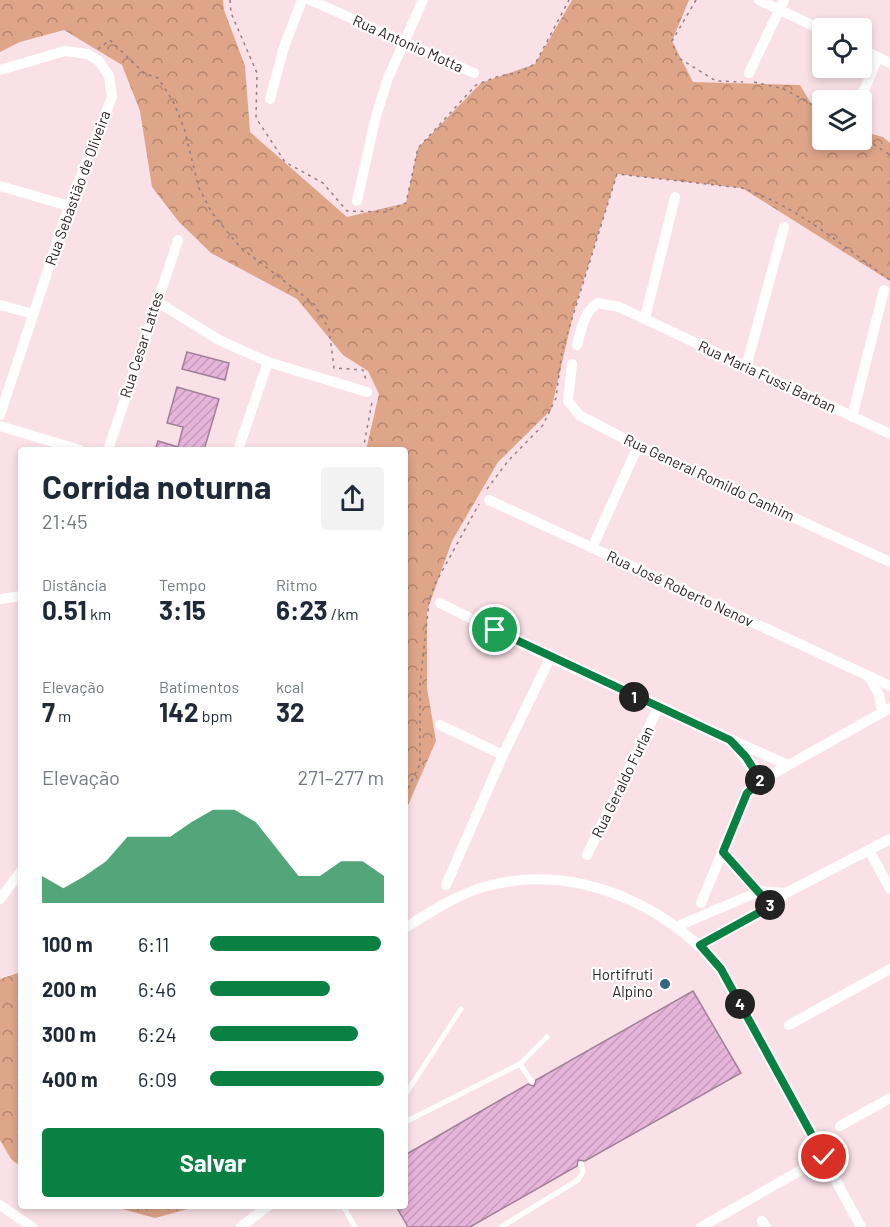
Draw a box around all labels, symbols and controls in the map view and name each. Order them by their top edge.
street label: Rua Antonio Motta [350,11,466,76]
map controls [812,18,872,150]
button: locate [812,18,872,78]
button: layers [812,90,872,150]
street label: Rua Sebastião de Oliveira [41,108,113,267]
street label: Rua Cesar Lattes [115,290,167,400]
street label: Rua Maria Fussi Barban [696,336,839,416]
street label: Rua General Romildo Canhim [621,430,798,525]
text: Corrida noturna [42,466,271,506]
button: share [321,467,384,530]
text: 21:45 [42,509,88,533]
street label: Rua José Roberto Nenov [604,546,757,630]
text: Distância [42,575,107,594]
text: Tempo [159,575,206,594]
text: Ritmo [276,575,318,594]
text: 0.51 [42,594,87,625]
text: 3:15 [159,594,206,625]
text: 6:23 [276,594,328,625]
text: km [87,604,111,623]
text: /km [328,604,359,623]
pin [469,604,520,655]
icon: arrive [478,613,511,646]
text: Elevação [42,677,104,696]
text: Batimentos [159,677,239,696]
text: kcal [276,677,304,696]
pin: 1 [619,682,649,712]
text: 1 [631,687,637,706]
text: 7 [42,696,55,727]
text: 142 [159,696,199,727]
text: 32 [276,696,305,727]
text: m [55,706,71,725]
text: bpm [199,706,233,725]
street label: Rua Geraldo Furlan [587,723,657,840]
text: Elevação [42,765,120,789]
text: 271–277 m [298,765,384,789]
pin: 2 [745,765,775,795]
text: 2 [756,770,764,789]
pin: 3 [755,890,785,920]
text: 3 [766,895,774,914]
text: 100 m [42,932,93,956]
text: 6:11 [138,932,169,956]
place label: Hortifruti Alpino [592,965,653,1000]
text: 200 m [42,977,97,1001]
text: 6:46 [138,977,176,1001]
marker: Hortifruti Alpino [658,977,672,991]
pin: 4 [725,989,755,1019]
text: 4 [735,994,745,1013]
text: 300 m [42,1022,96,1046]
text: 6:24 [138,1022,177,1046]
text: 400 m [42,1067,98,1091]
text: 6:09 [138,1067,177,1091]
button: Salvar [42,1128,384,1197]
pin [798,1131,849,1182]
icon: check [807,1140,840,1173]

